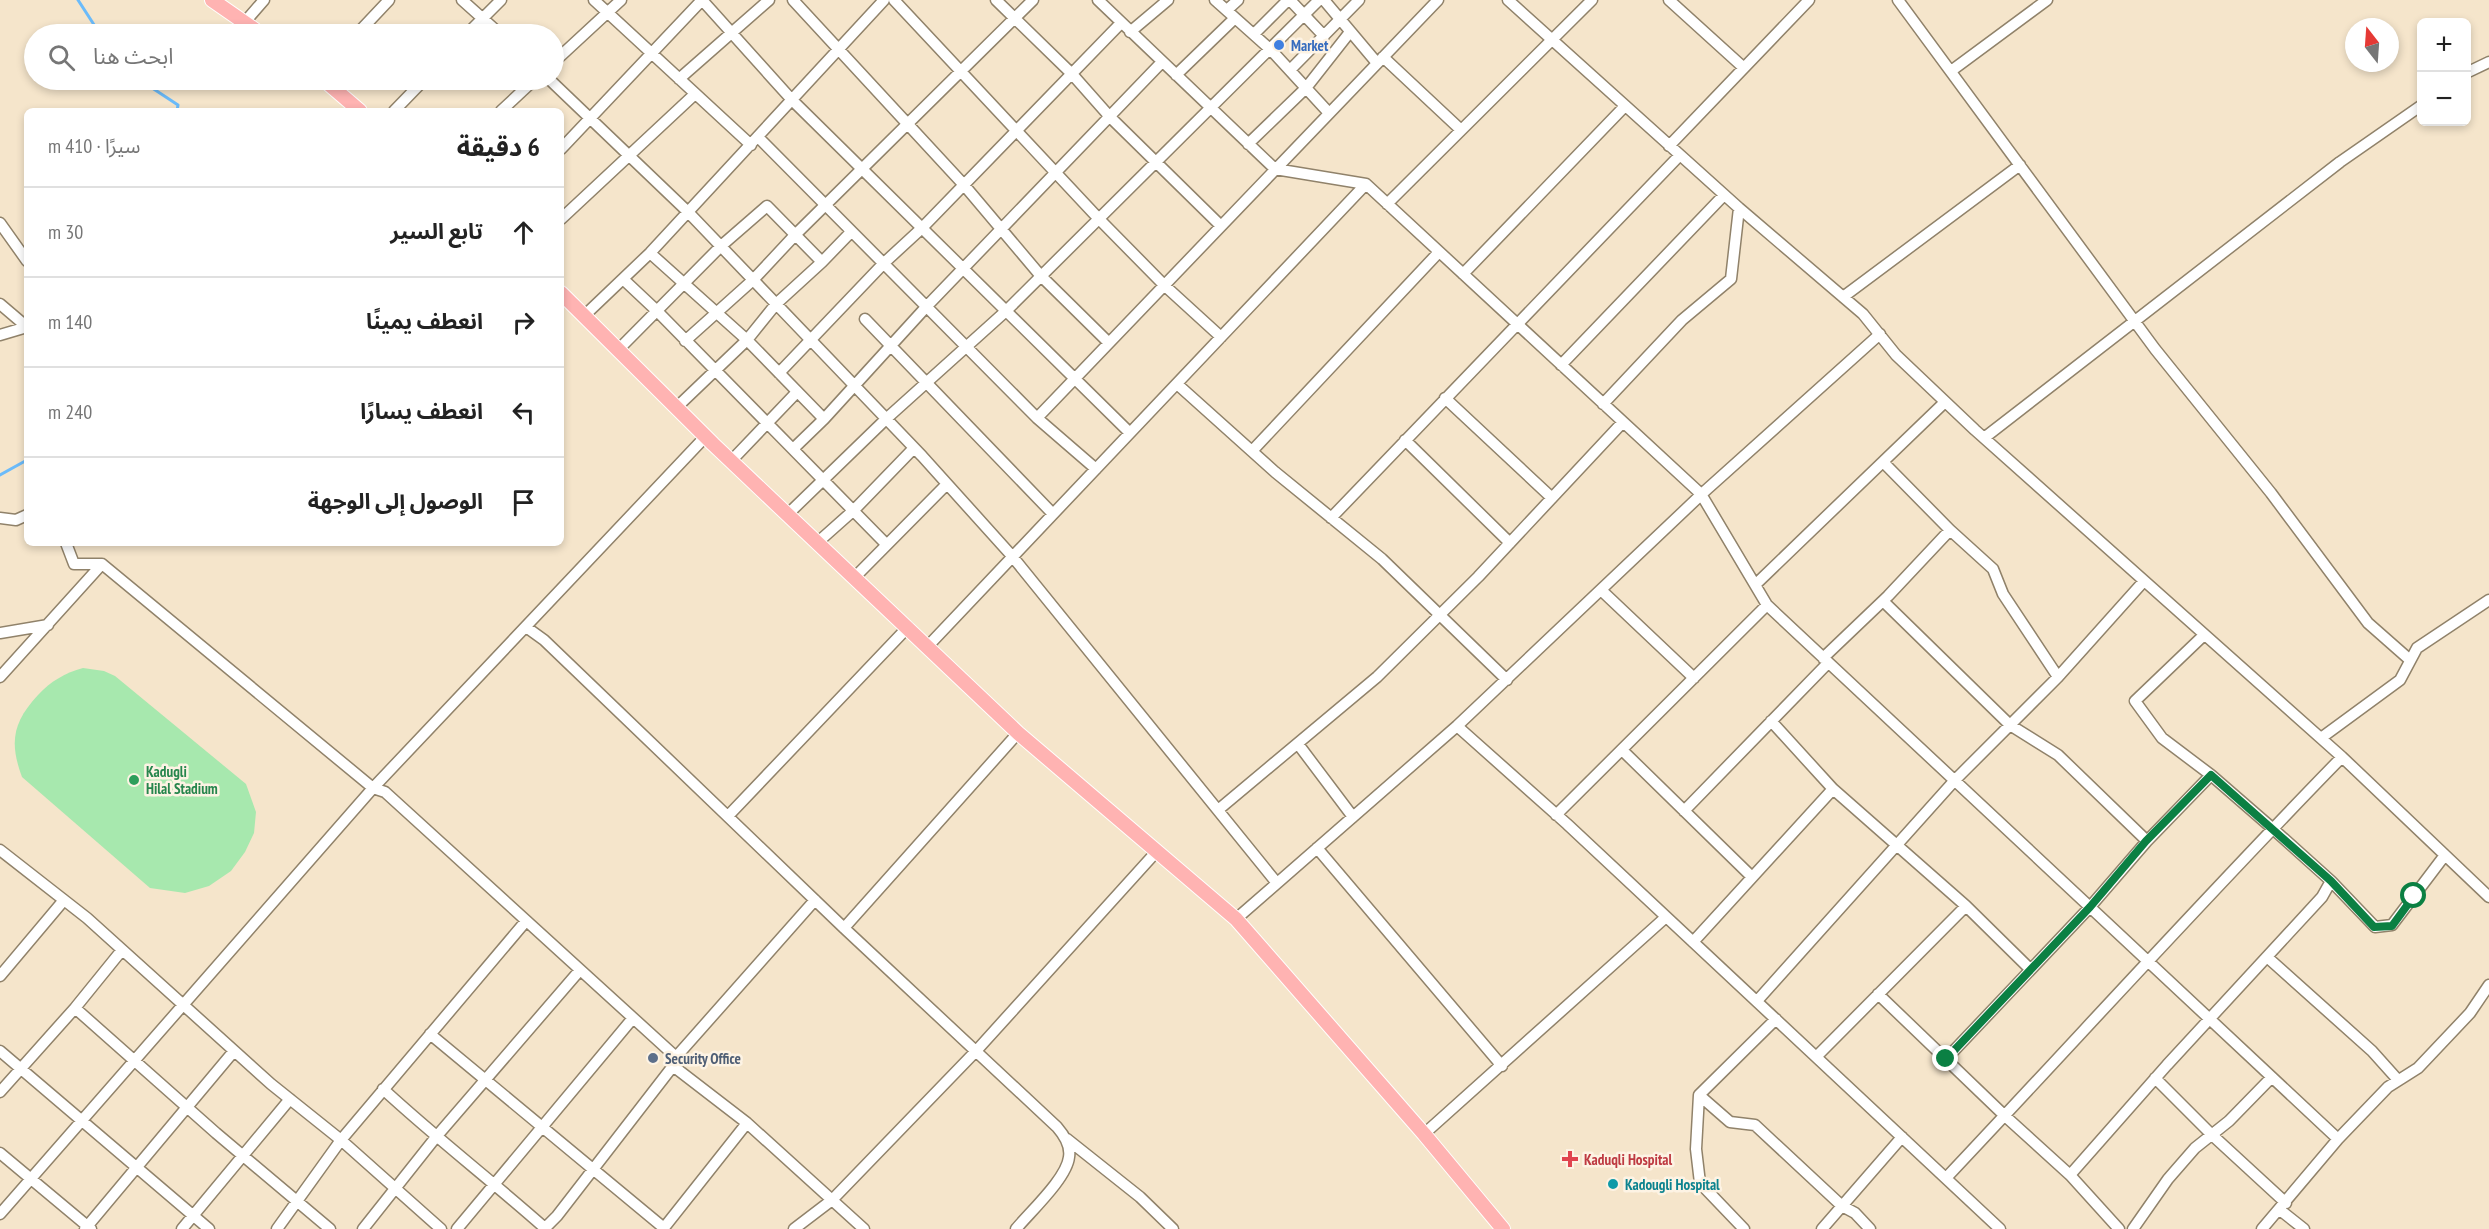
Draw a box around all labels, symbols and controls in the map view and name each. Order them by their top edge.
north arrow [2345,18,2399,72]
map controls [2417,18,2471,126]
button: + [2417,18,2471,72]
search box [24,24,564,90]
place label: Market [1291,36,1329,55]
marker: Market [1272,38,1286,52]
icon: search [45,41,78,74]
text: ابحث هنا [93,42,173,70]
button: − [2417,72,2471,126]
text: 6 دقيقة [457,130,540,163]
text: سيرًا · 410 m [48,133,140,159]
icon: ahead [507,216,540,249]
text: تابع السير [390,217,483,245]
text: 30 m [48,219,83,245]
icon: right [507,306,540,339]
text: انعطف يمينًا [366,307,483,335]
text: 140 m [48,309,92,335]
icon: left [507,396,540,429]
text: انعطف يسارًا [360,397,483,425]
text: 240 m [48,399,92,425]
icon: arrive [507,486,540,519]
text: الوصول إلى الوجهة [308,487,483,515]
place label: Kadugli Hilal Stadium [146,762,218,798]
marker: Kadugli Hilal Stadium [127,773,141,787]
route start [2400,882,2426,908]
route end [1932,1045,1958,1071]
place label: Security Office [665,1049,741,1068]
marker: Security Office [646,1051,660,1065]
marker: Kaduqli Hospital [1561,1150,1579,1168]
place label: Kaduqli Hospital [1584,1150,1672,1169]
place label: Kadougli Hospital [1625,1175,1720,1194]
marker: Kadougli Hospital [1606,1177,1620,1191]

